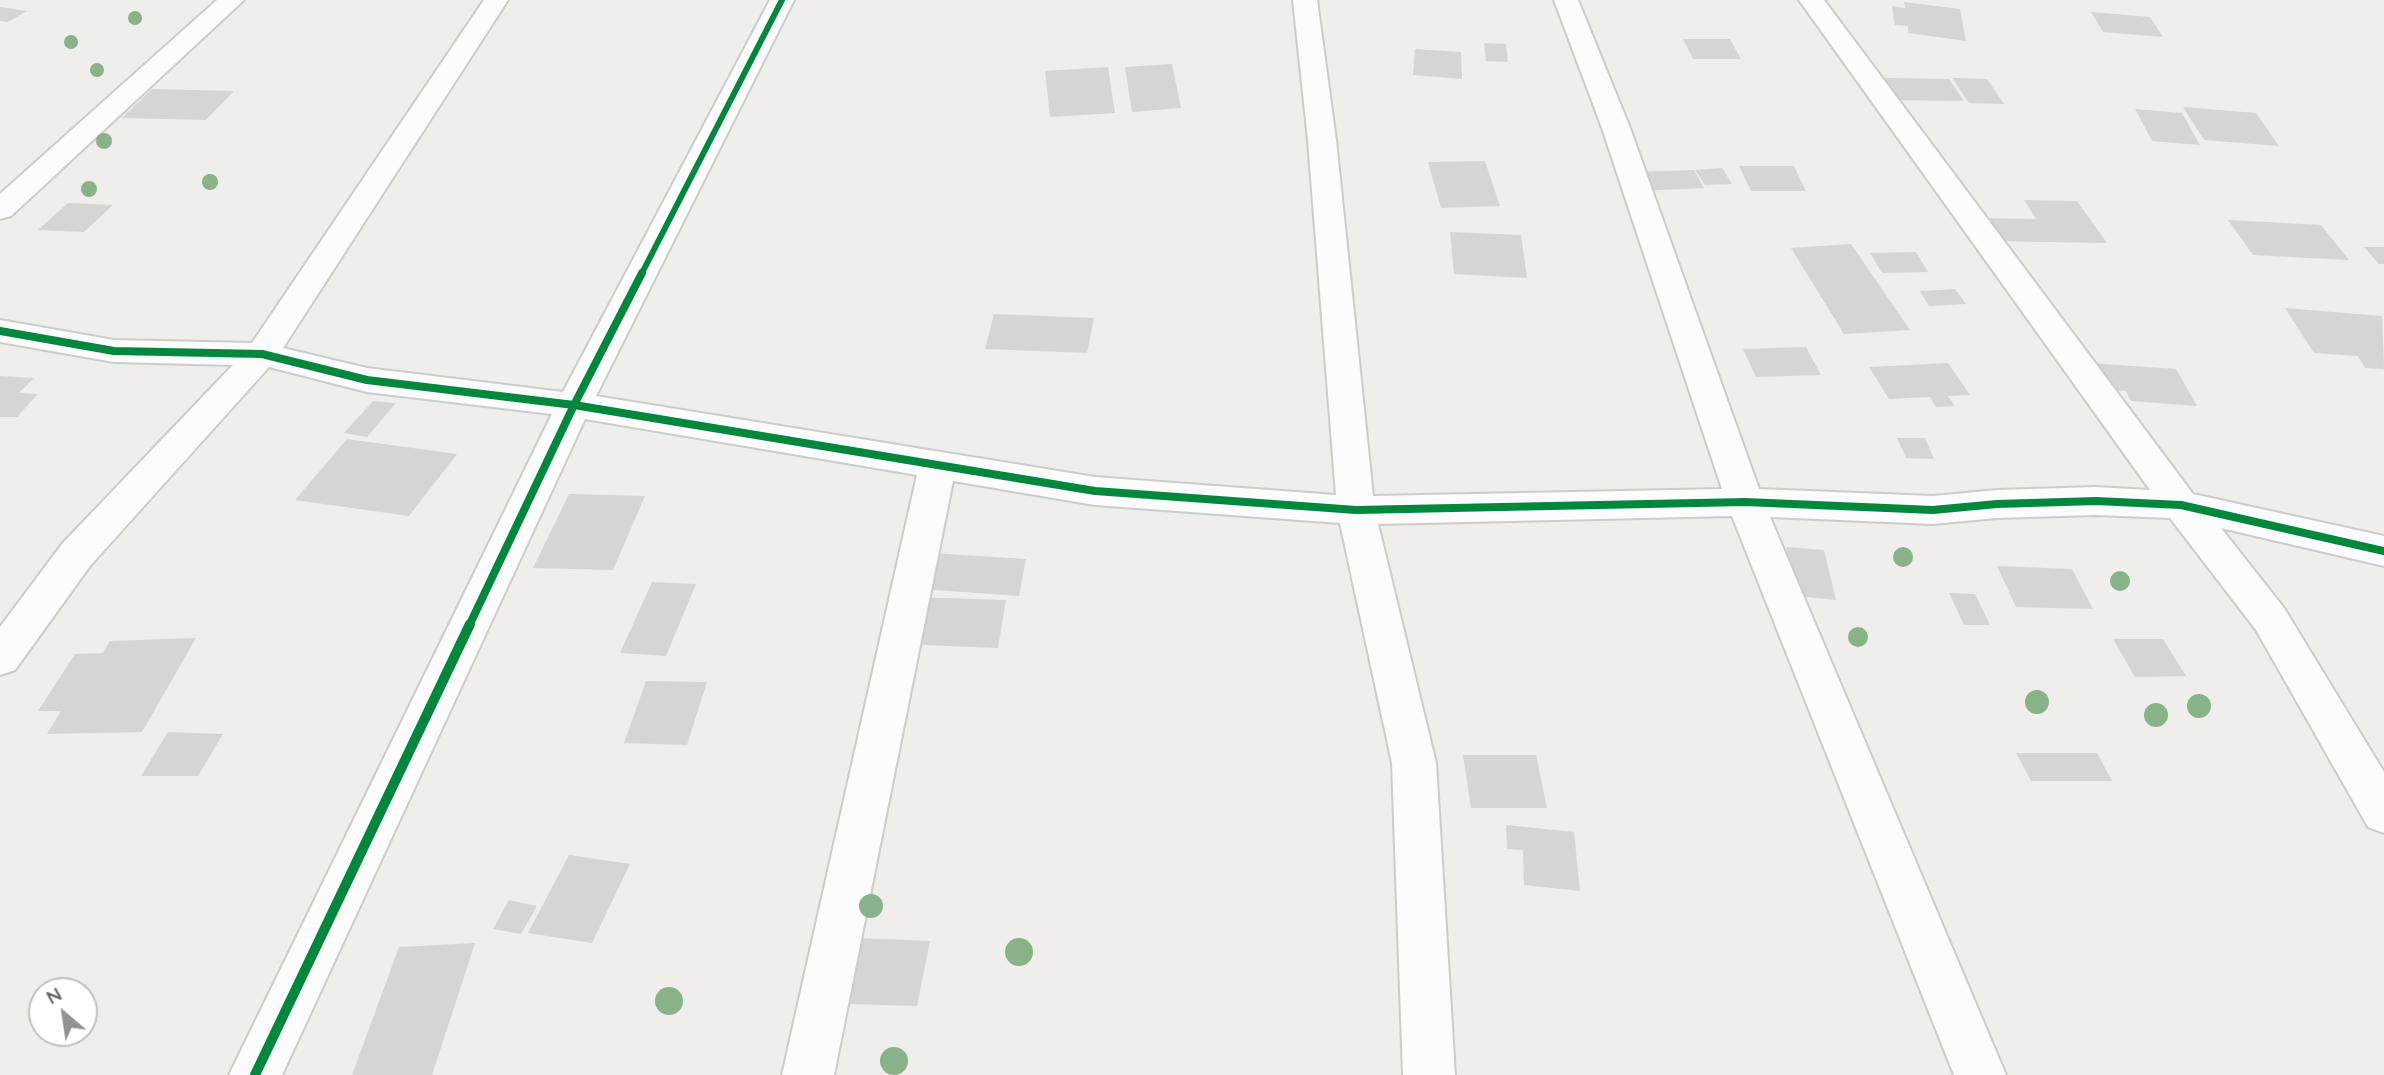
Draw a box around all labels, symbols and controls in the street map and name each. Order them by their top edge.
north arrow [28,977,98,1047]
text: N [42,982,66,1009]

